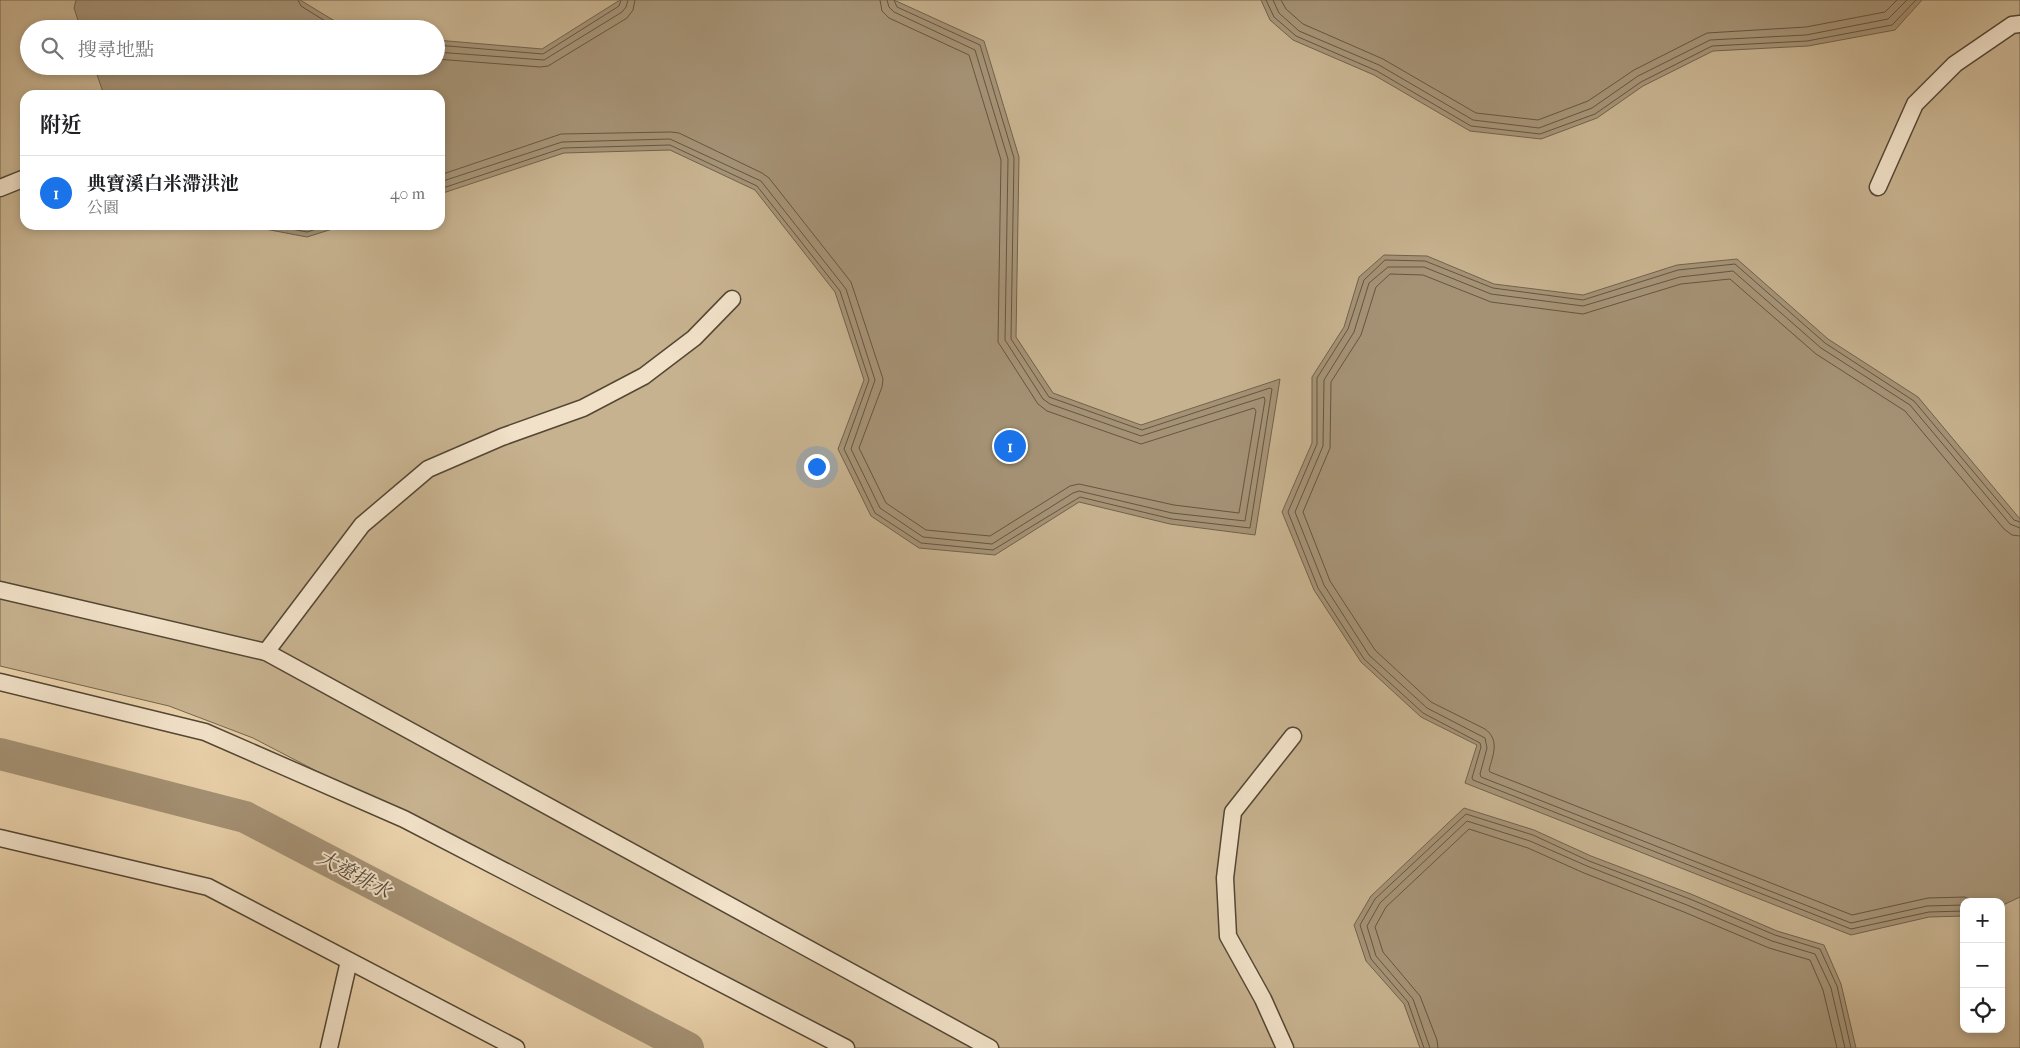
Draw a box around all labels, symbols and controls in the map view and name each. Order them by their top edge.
search box [20,20,445,75]
icon: search [38,34,66,62]
text: 搜尋地點 [78,39,154,61]
text: 附近 [40,113,82,137]
text: 典寶溪白米滯洪池 [87,173,239,195]
text: 1 [53,184,59,203]
text: 40 m [390,184,425,203]
text: 公園 [87,198,119,217]
pin: 1 [994,427,1026,465]
your location [804,454,830,480]
water label: 大遼排水 [313,846,396,904]
map controls [1960,898,2005,1033]
button: + [1960,898,2005,943]
button: − [1960,943,2005,988]
button: locate [1960,988,2005,1033]

